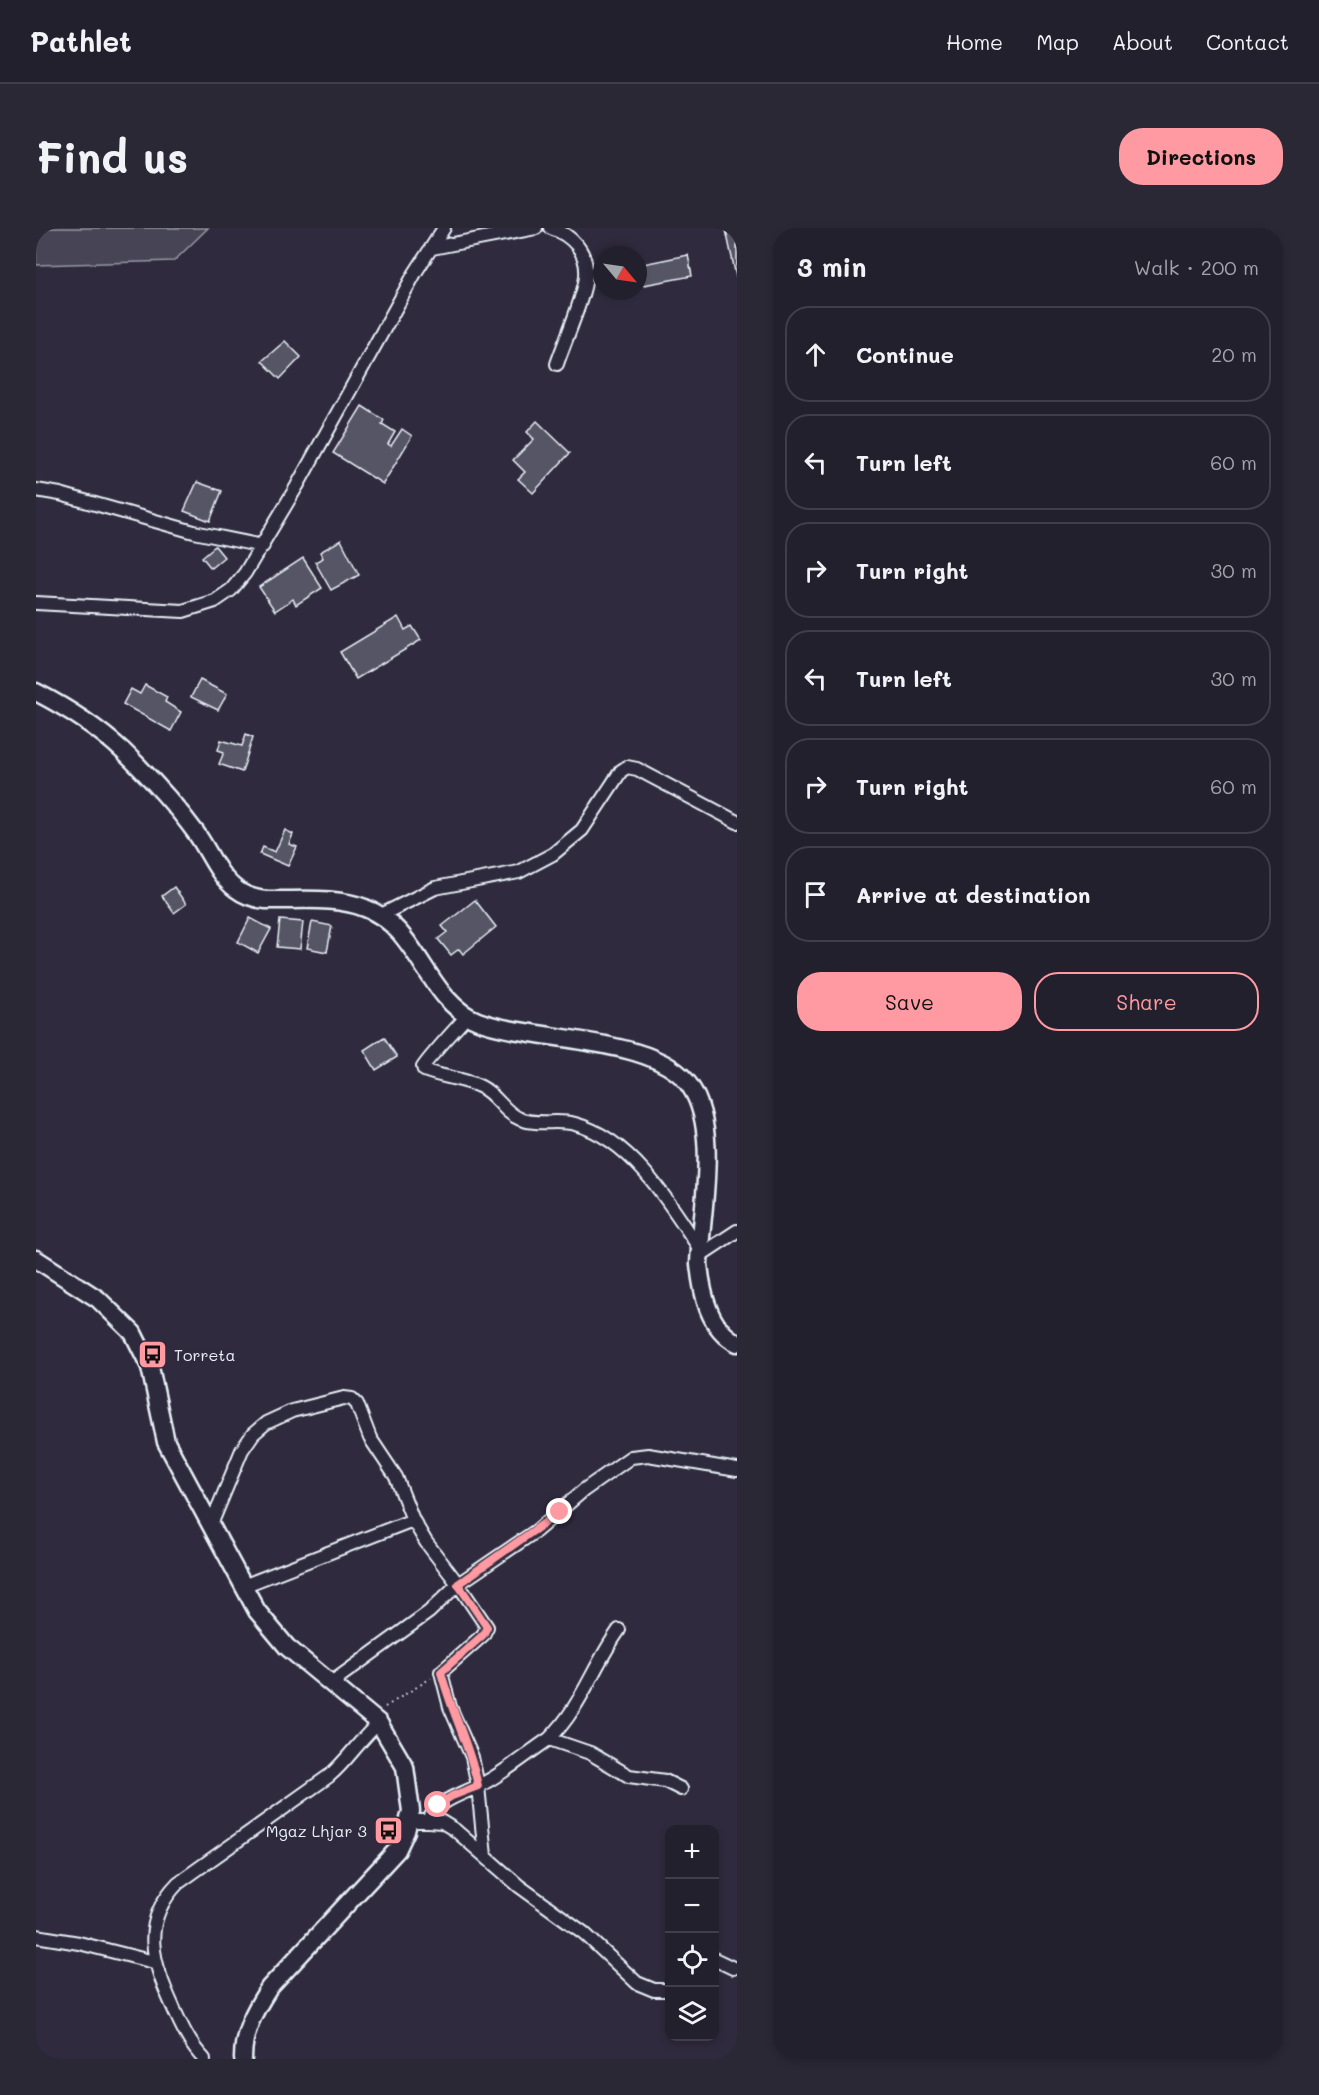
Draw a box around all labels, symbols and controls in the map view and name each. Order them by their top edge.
text: Pathlet [30,23,132,59]
text: Home [946,28,1003,55]
text: Map [1036,28,1079,55]
text: About [1112,28,1173,55]
text: Contact [1206,28,1289,55]
button: Directions [1119,128,1283,185]
text: Find us [36,129,188,184]
north arrow [593,246,647,300]
text: 3 min [797,250,866,284]
text: Walk · 200 m [1134,254,1259,280]
icon: ahead [799,338,832,371]
text: Continue [856,340,954,369]
text: 20 m [1211,341,1257,367]
icon: left [799,446,832,479]
text: Turn left [856,448,952,477]
text: 60 m [1210,449,1257,475]
icon: right [799,554,832,587]
text: Turn right [856,556,968,585]
text: 30 m [1211,557,1257,583]
icon: left [799,662,832,695]
text: Turn left [856,664,952,693]
text: 30 m [1211,665,1257,691]
icon: right [799,770,832,803]
text: Turn right [856,772,968,801]
text: 60 m [1210,773,1257,799]
icon: arrive [799,878,832,911]
text: Arrive at destination [856,880,1091,909]
button: Save [797,972,1022,1031]
button: Share [1034,972,1259,1031]
bus stop icon: Torreta [137,1338,169,1370]
place label: Torreta [174,1344,235,1365]
route end [546,1498,572,1524]
route start [424,1791,450,1817]
bus stop icon: Mgaz Lhjar 3 [372,1814,404,1846]
place label: Mgaz Lhjar 3 [266,1820,367,1841]
map controls [665,1825,719,2041]
button: + [665,1825,719,1879]
button: − [665,1879,719,1933]
button: locate [665,1933,719,1987]
button: layers [665,1987,719,2041]

